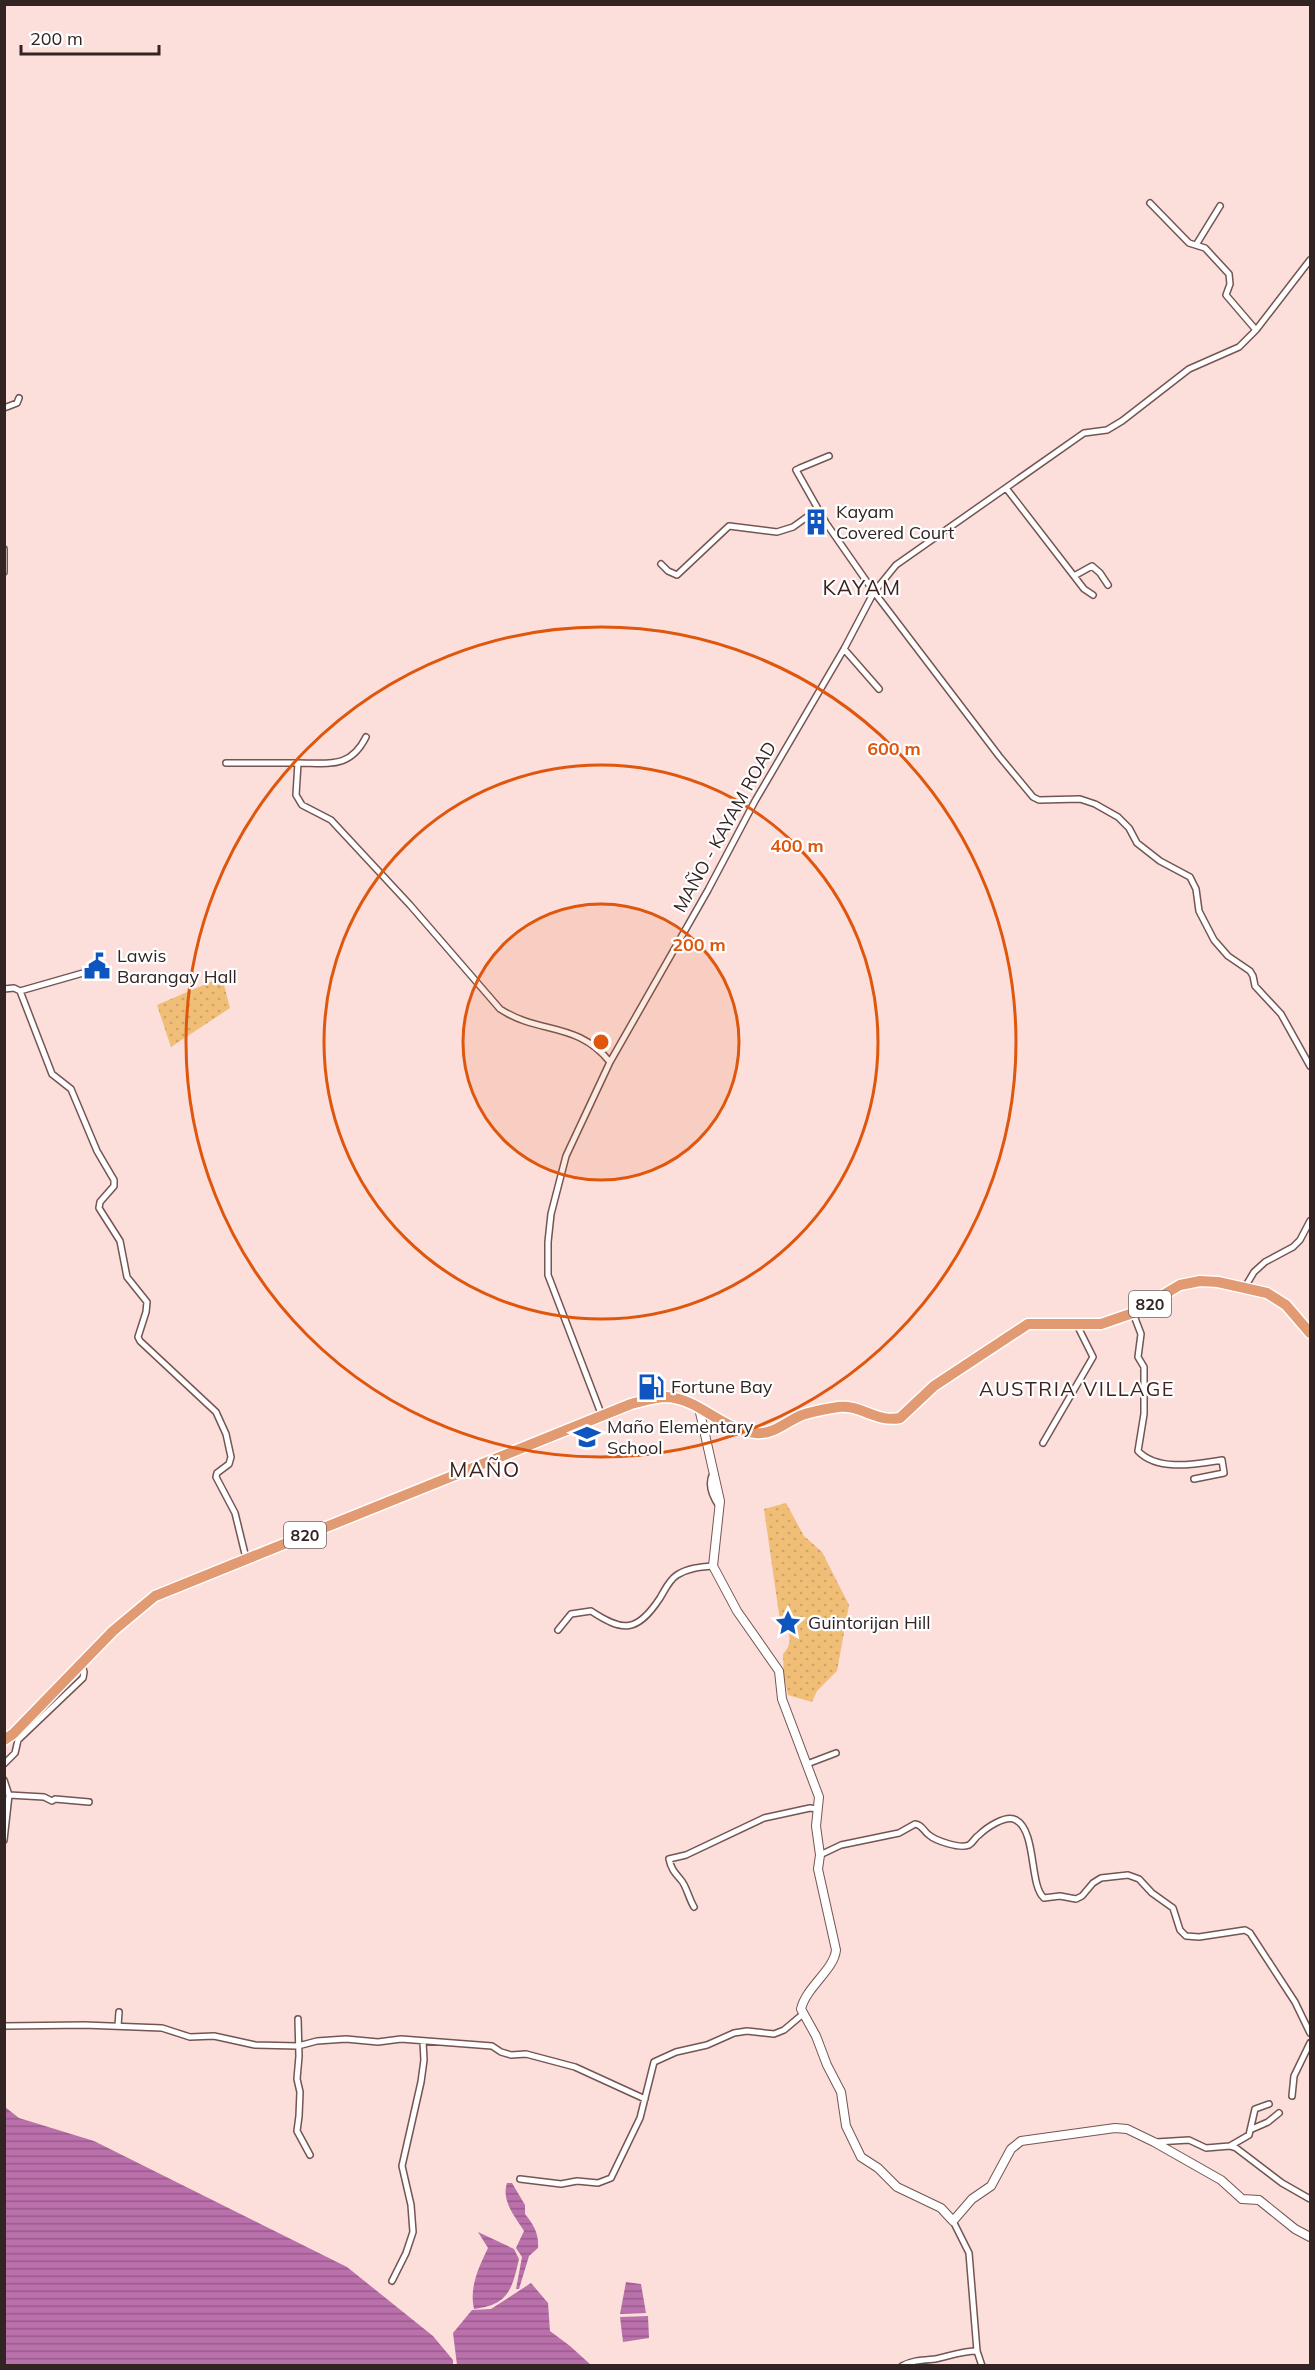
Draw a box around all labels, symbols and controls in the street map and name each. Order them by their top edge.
scale bar [21,18,159,56]
text: 200 m [30,27,83,50]
place label: Kayam Covered Court [836,500,954,544]
building icon: Kayam Covered Court [801,507,831,537]
district label: KAYAM [822,574,902,600]
street label: MAÑO - KAYAM ROAD [668,737,781,916]
text: 600 m [867,737,921,760]
text: 400 m [770,834,824,857]
text: 200 m [672,933,726,956]
place label: Lawis Barangay Hall [117,944,237,988]
public building icon: Lawis Barangay Hall [82,951,112,981]
centre of rings [591,1032,611,1052]
road number: 820 [1129,1291,1171,1317]
fuel station icon: Fortune Bay [636,1372,666,1402]
place label: Fortune Bay [671,1375,773,1398]
district label: AUSTRIA VILLAGE [979,1376,1175,1401]
place label: Maño Elementary School [607,1415,754,1459]
school or university icon: Maño Elementary School [572,1422,602,1452]
district label: MAÑO [449,1456,521,1482]
road number: 820 [284,1522,326,1548]
place icon: Guintorijan Hill [773,1608,803,1638]
place label: Guintorijan Hill [808,1611,931,1634]

